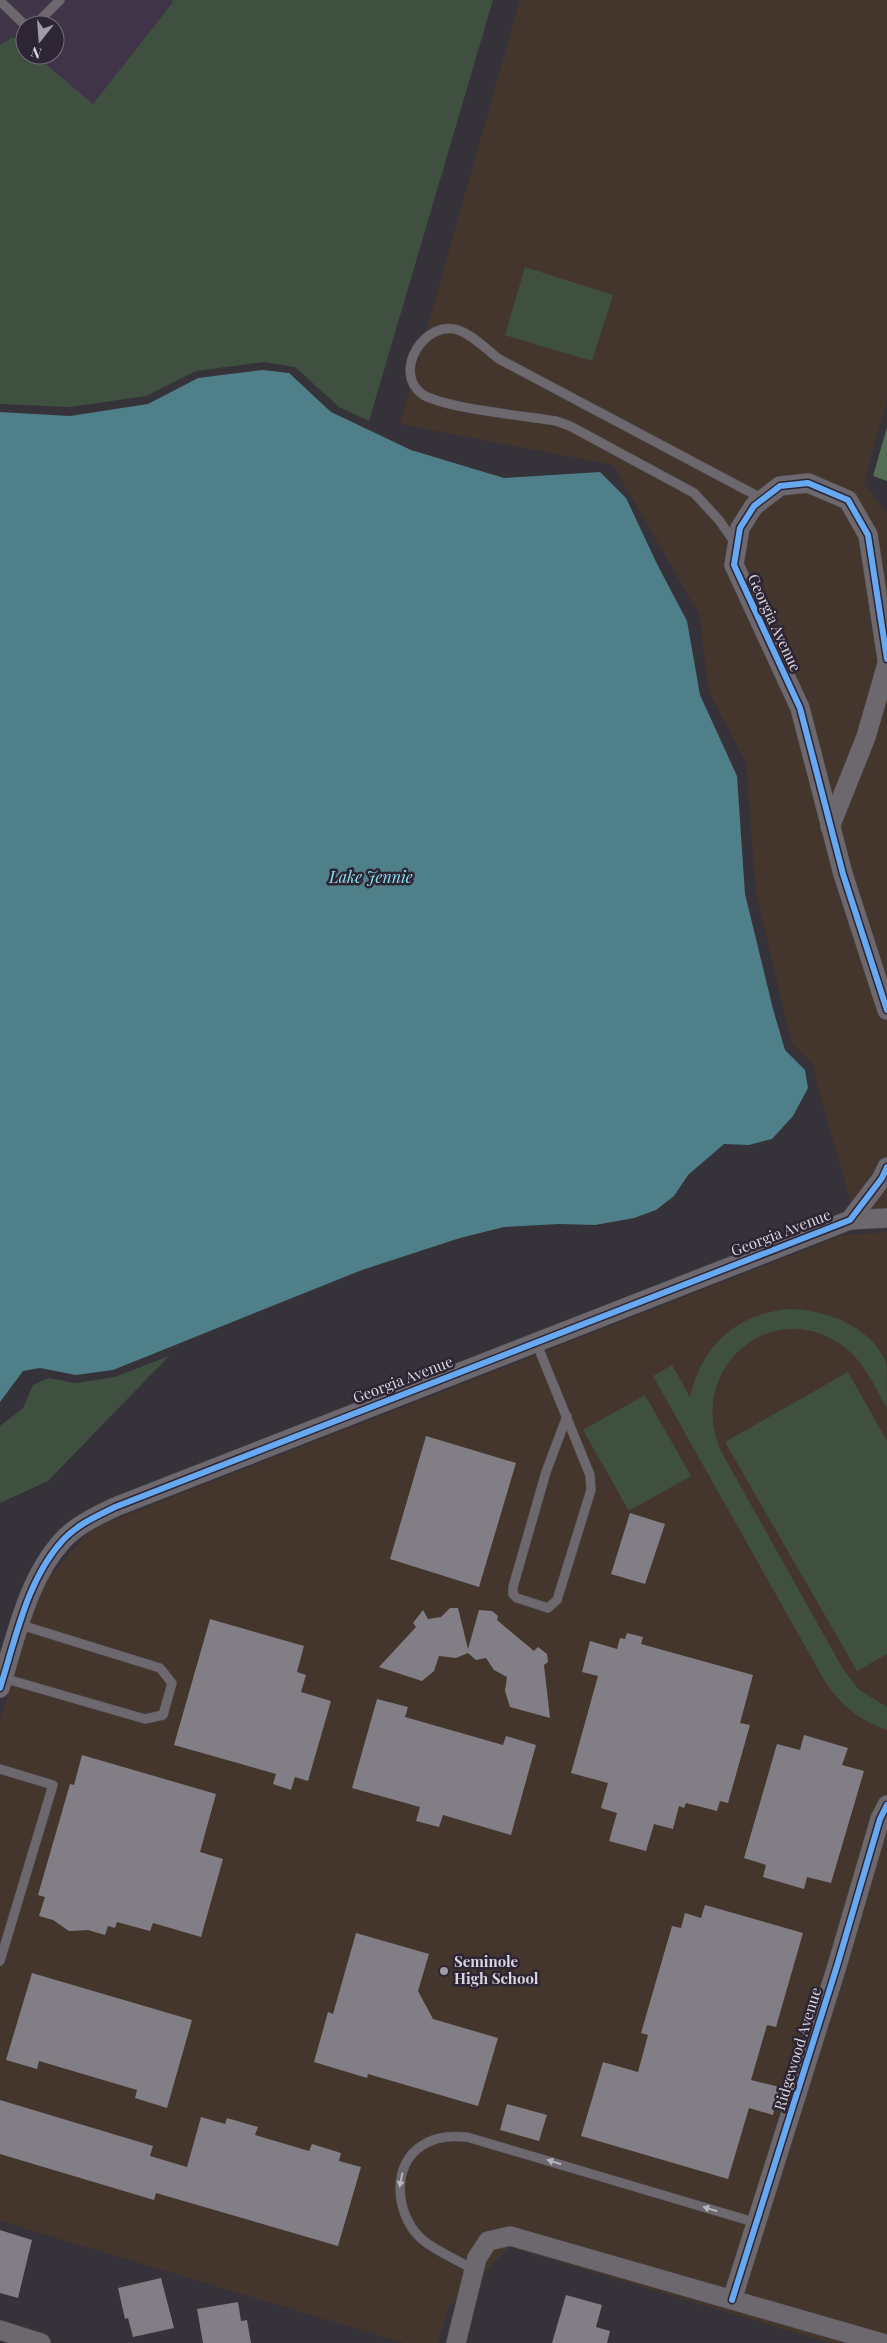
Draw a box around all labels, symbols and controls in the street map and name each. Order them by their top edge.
north arrow [15,15,65,65]
text: N [28,42,44,63]
street label: Georgia Avenue [744,571,806,675]
water label: Lake Jennie [328,866,413,887]
street label: Georgia Avenue [728,1204,833,1260]
street label: Georgia Avenue [350,1351,455,1407]
place label: Seminole High School [454,1951,539,1988]
marker: Seminole High School [438,1965,450,1977]
street label: Ridgewood Avenue [769,1985,825,2113]
one-way arrow [546,2158,561,2166]
one-way arrow [397,2173,405,2189]
one-way arrow [702,2204,717,2212]

